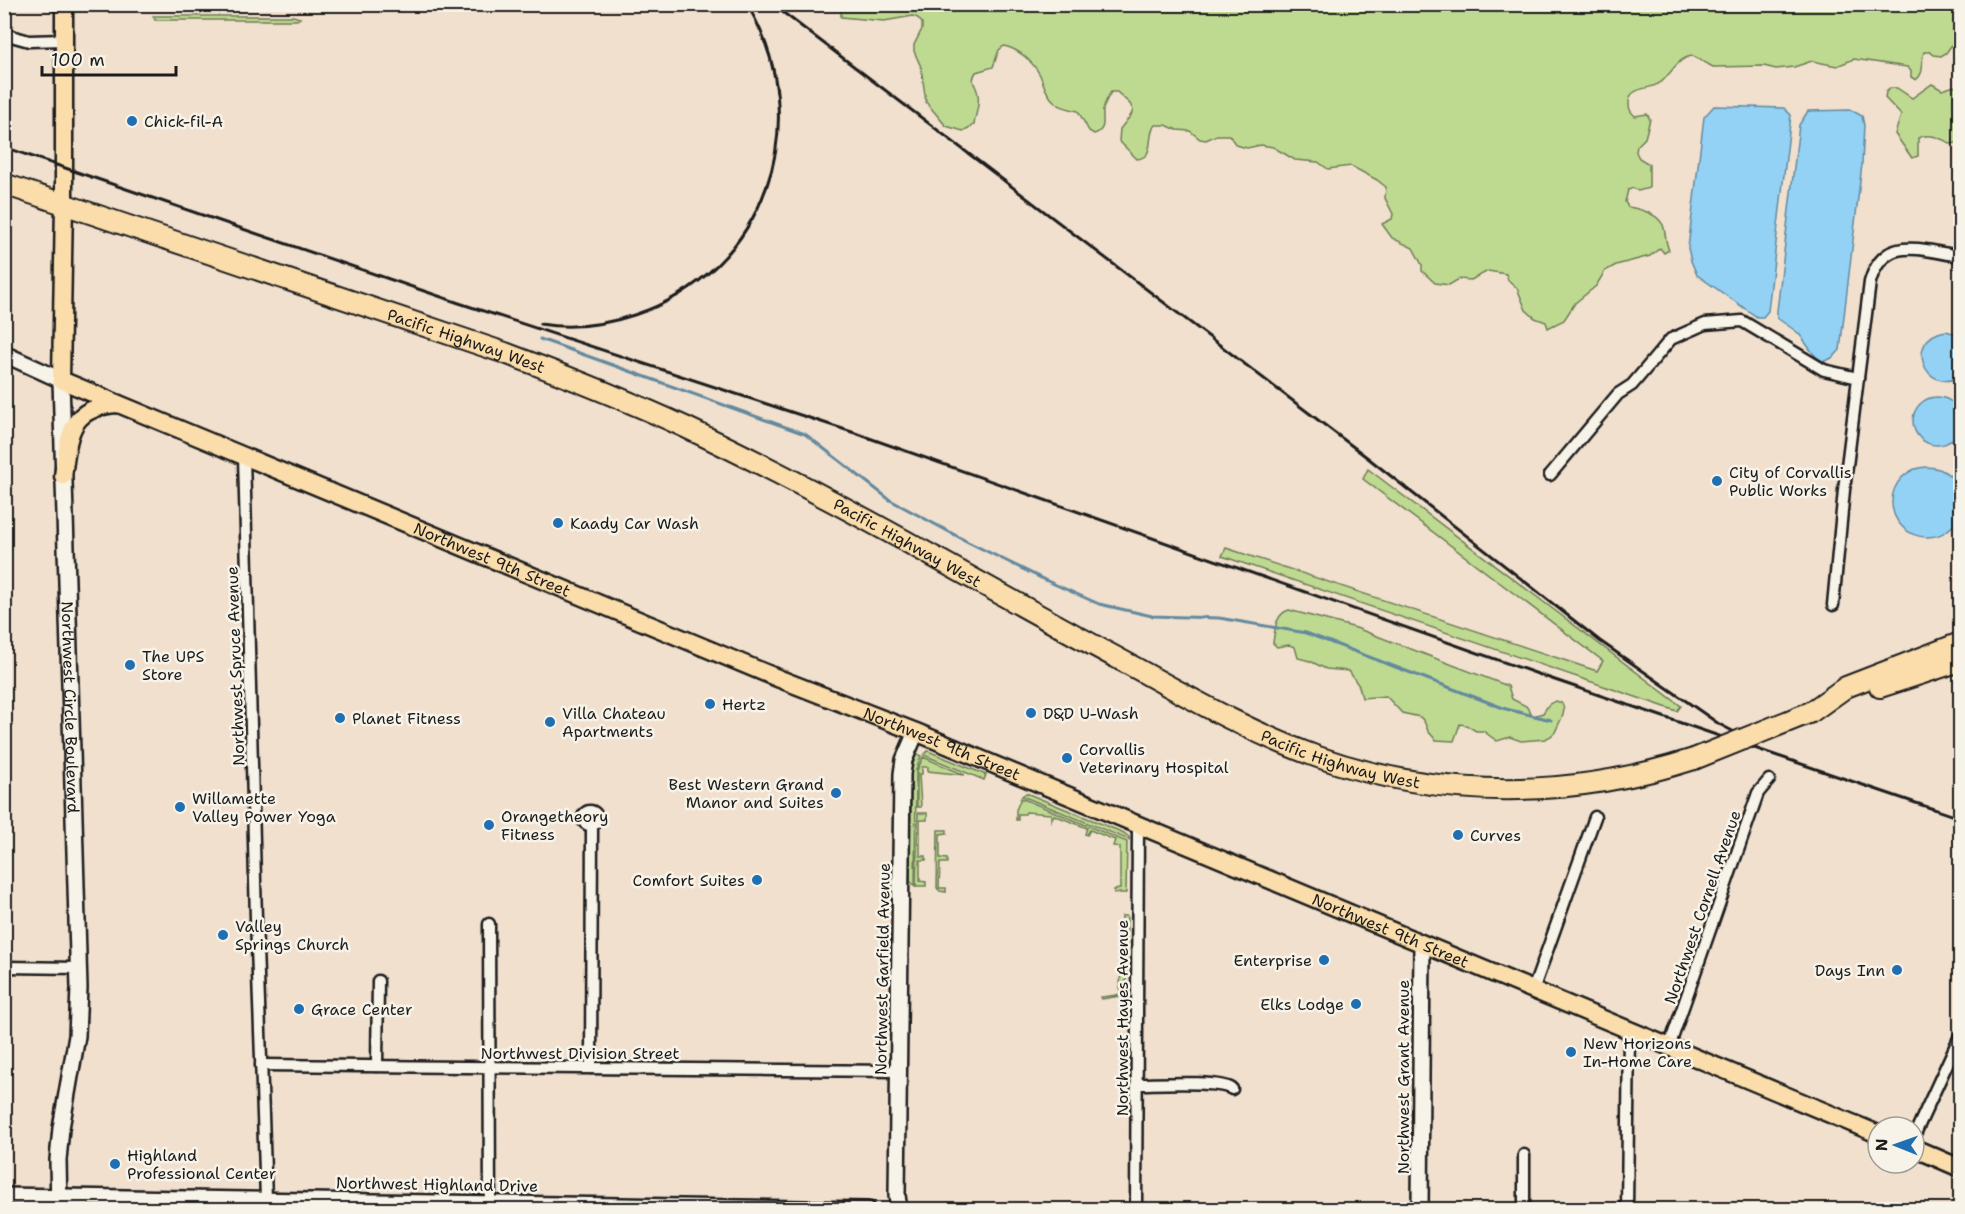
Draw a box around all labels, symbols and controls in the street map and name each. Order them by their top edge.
scale bar [42,39,176,77]
text: 100 m [51,48,105,72]
place label: Chick-fil-A [144,111,223,132]
marker: Chick-fil-A [125,114,139,128]
street label: Pacific Highway West [384,304,548,378]
place label: City of Corvallis Public Works [1729,462,1852,501]
marker: City of Corvallis Public Works [1710,474,1724,488]
street label: Pacific Highway West [830,494,985,592]
place label: Kaady Car Wash [570,513,699,534]
marker: Kaady Car Wash [551,516,565,530]
street label: Northwest 9th Street [410,518,574,602]
street label: Northwest Spruce Avenue [222,566,249,766]
street label: Northwest Circle Boulevard [57,601,84,814]
place label: The UPS Store [142,646,205,685]
marker: The UPS Store [123,658,137,672]
place label: Hertz [722,694,766,715]
marker: Hertz [703,697,717,711]
street label: Northwest 9th Street [860,702,1023,785]
place label: Villa Chateau Apartments [562,703,666,742]
place label: D&D U-Wash [1043,703,1139,724]
marker: D&D U-Wash [1024,706,1038,720]
place label: Planet Fitness [352,708,461,729]
marker: Planet Fitness [333,711,347,725]
marker: Villa Chateau Apartments [543,715,557,729]
street label: Pacific Highway West [1257,725,1422,793]
place label: Corvallis Veterinary Hospital [1079,739,1229,778]
marker: Corvallis Veterinary Hospital [1060,751,1074,765]
place label: Best Western Grand Manor and Suites [669,774,824,813]
marker: Best Western Grand Manor and Suites [829,786,843,800]
place label: Willamette Valley Power Yoga [192,788,336,827]
marker: Willamette Valley Power Yoga [173,800,187,814]
place label: Orangetheory Fitness [501,806,608,845]
street label: Northwest Cornell Avenue [1659,807,1746,1007]
marker: Orangetheory Fitness [482,818,496,832]
place label: Curves [1470,825,1521,846]
marker: Curves [1451,828,1465,842]
street label: Northwest Garfield Avenue [870,863,895,1075]
place label: Comfort Suites [633,870,745,891]
marker: Comfort Suites [750,873,764,887]
street label: Northwest 9th Street [1309,889,1472,973]
place label: Valley Springs Church [235,916,349,955]
street label: Northwest Hayes Avenue [1112,920,1133,1116]
marker: Valley Springs Church [216,928,230,942]
place label: Enterprise [1233,950,1312,971]
marker: Enterprise [1317,953,1331,967]
place label: Days Inn [1815,960,1885,981]
marker: Days Inn [1890,963,1904,977]
street label: Northwest Grant Avenue [1393,980,1414,1174]
place label: Elks Lodge [1260,994,1344,1015]
marker: Elks Lodge [1349,997,1363,1011]
place label: Grace Center [311,999,413,1020]
marker: Grace Center [292,1002,306,1016]
place label: New Horizons In-Home Care [1583,1033,1692,1072]
street label: Northwest Division Street [480,1043,680,1064]
marker: New Horizons In-Home Care [1564,1045,1578,1059]
north arrow [1866,1115,1926,1175]
text: N [1871,1138,1892,1151]
place label: Highland Professional Center [127,1145,276,1184]
marker: Highland Professional Center [108,1157,122,1171]
street label: Northwest Highland Drive [336,1172,538,1197]

